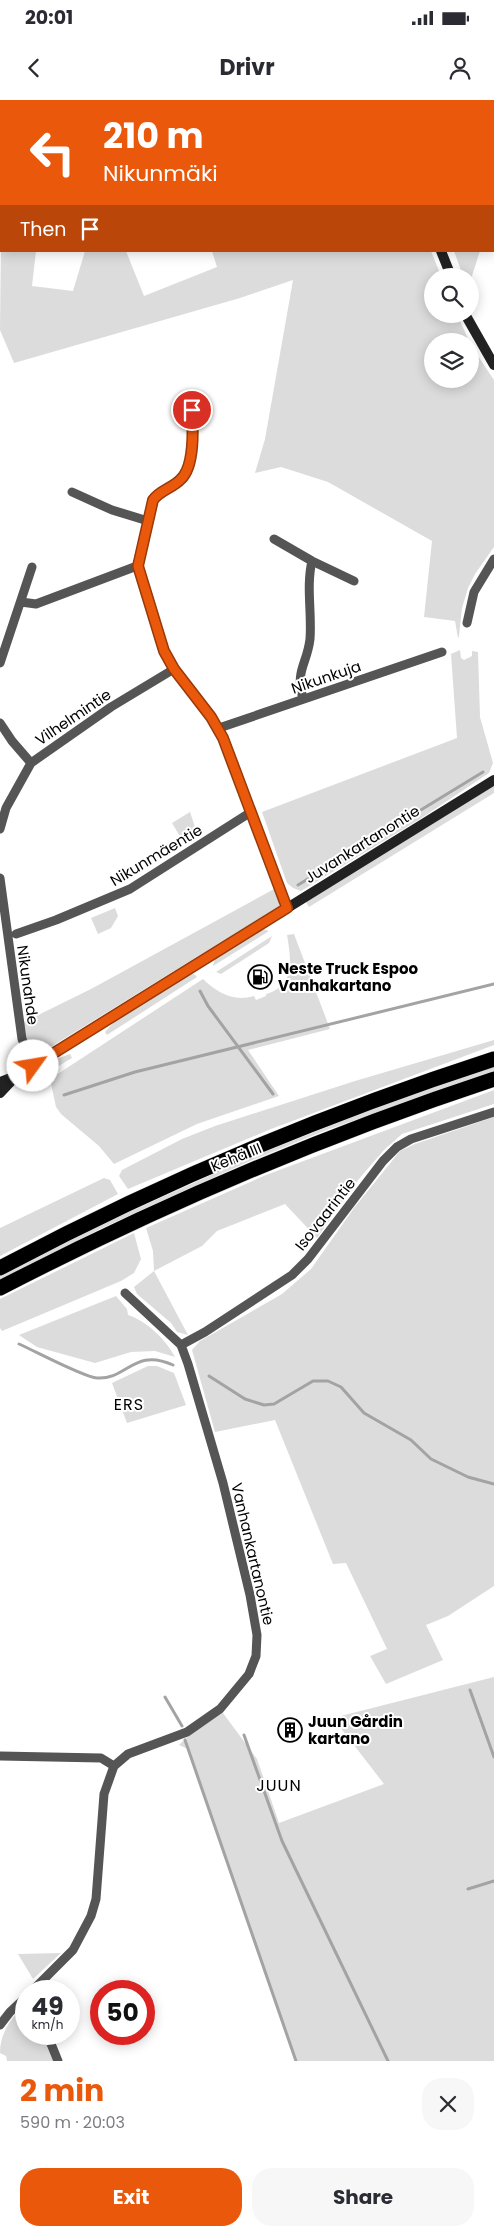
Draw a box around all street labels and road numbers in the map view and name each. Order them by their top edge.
street label: Nikunkuja [288,655,364,699]
street label: Vilhelmintie [31,684,115,750]
street label: Juvankartanontie [300,800,424,888]
street label: Nikunmäentie [106,819,206,891]
street label: Nikunahde [12,944,44,1026]
street label: Kehä III [207,1137,265,1177]
street label: Isovaarintie [290,1173,360,1255]
street label: Vanhankartanontie [226,1481,280,1627]

